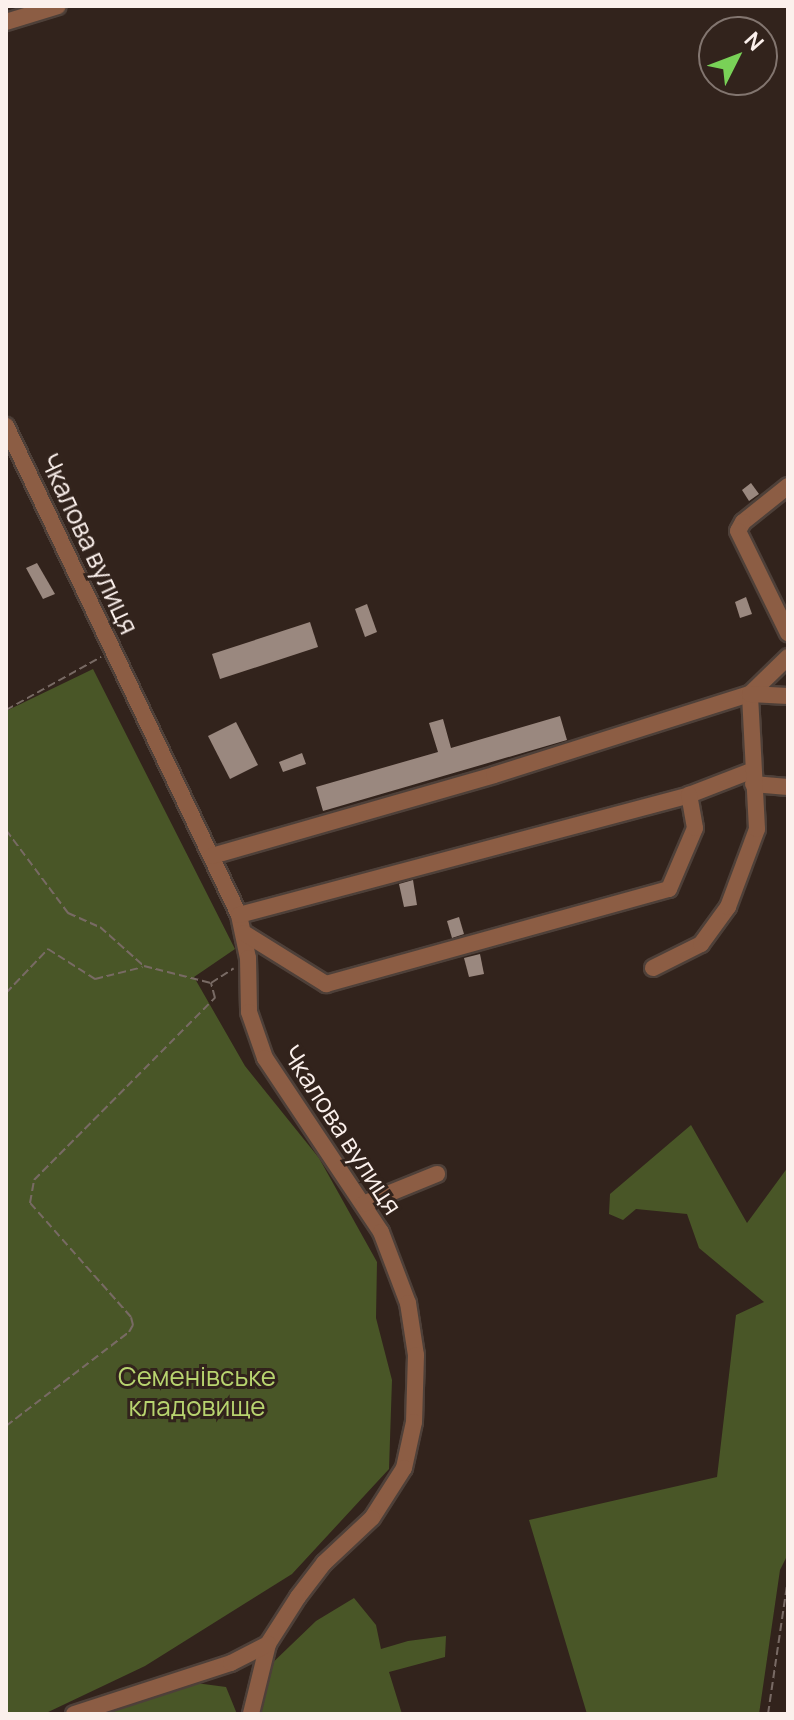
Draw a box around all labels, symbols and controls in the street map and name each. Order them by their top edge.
north arrow [698,16,778,96]
text: N [738,25,771,57]
street label: Чкалова вулиця [34,449,144,639]
street label: Чкалова вулиця [276,1040,408,1220]
park label: Семенівське кладовище [118,1361,276,1422]

